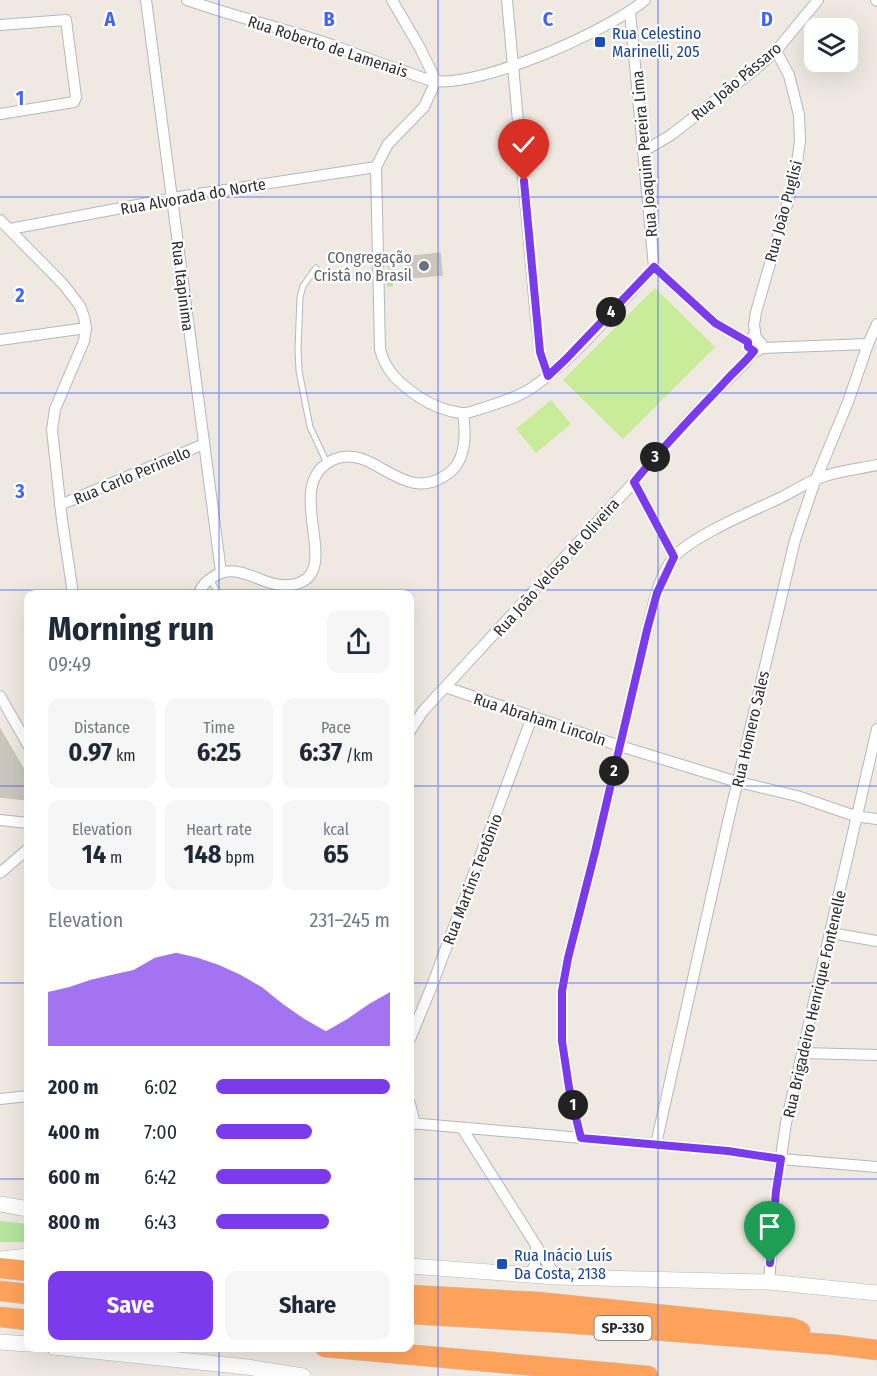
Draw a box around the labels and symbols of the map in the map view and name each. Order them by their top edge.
text: A [104,7,117,31]
text: B [323,7,335,31]
text: C [543,7,554,31]
text: D [761,7,773,31]
street label: Rua Roberto de Lamenais [245,12,410,81]
place label: Rua Celestino Marinelli, 205 [612,24,701,61]
marker: Rua Celestino Marinelli, 205 [593,35,607,49]
street label: Rua João Pássaro [688,38,785,124]
street label: Rua Joaquim Pereira Lima [628,70,661,238]
text: 1 [16,86,24,110]
pin [498,119,549,181]
street label: Rua João Puglisi [761,158,806,264]
street label: Rua Alvorada do Norte [119,174,267,219]
street label: Rua Itapinima [168,240,197,333]
place label: COngregação Cristâ no Brasil [314,248,412,285]
marker: COngregação Cristâ no Brasil [417,259,431,273]
text: 2 [14,283,25,307]
pin: 4 [596,297,626,327]
street label: Rua Carlo Perinello [71,442,193,509]
pin: 3 [640,442,670,472]
text: 3 [14,479,25,503]
street label: Rua João Veloso de Oliveira [489,494,623,640]
street label: Rua Homero Sales [728,669,773,789]
street label: Rua Abraham Lincoln [471,689,608,750]
pin: 2 [599,756,629,786]
street label: Rua Martins Teotônio [439,811,506,947]
street label: Rua Brigadeiro Henrique Fontenelle [779,888,850,1120]
pin: 1 [558,1090,588,1120]
pin [744,1201,795,1263]
place label: Rua Inácio Luís Da Costa, 2138 [514,1246,612,1283]
marker: Rua Inácio Luís Da Costa, 2138 [495,1257,509,1271]
road number: SP-330 [594,1316,652,1340]

